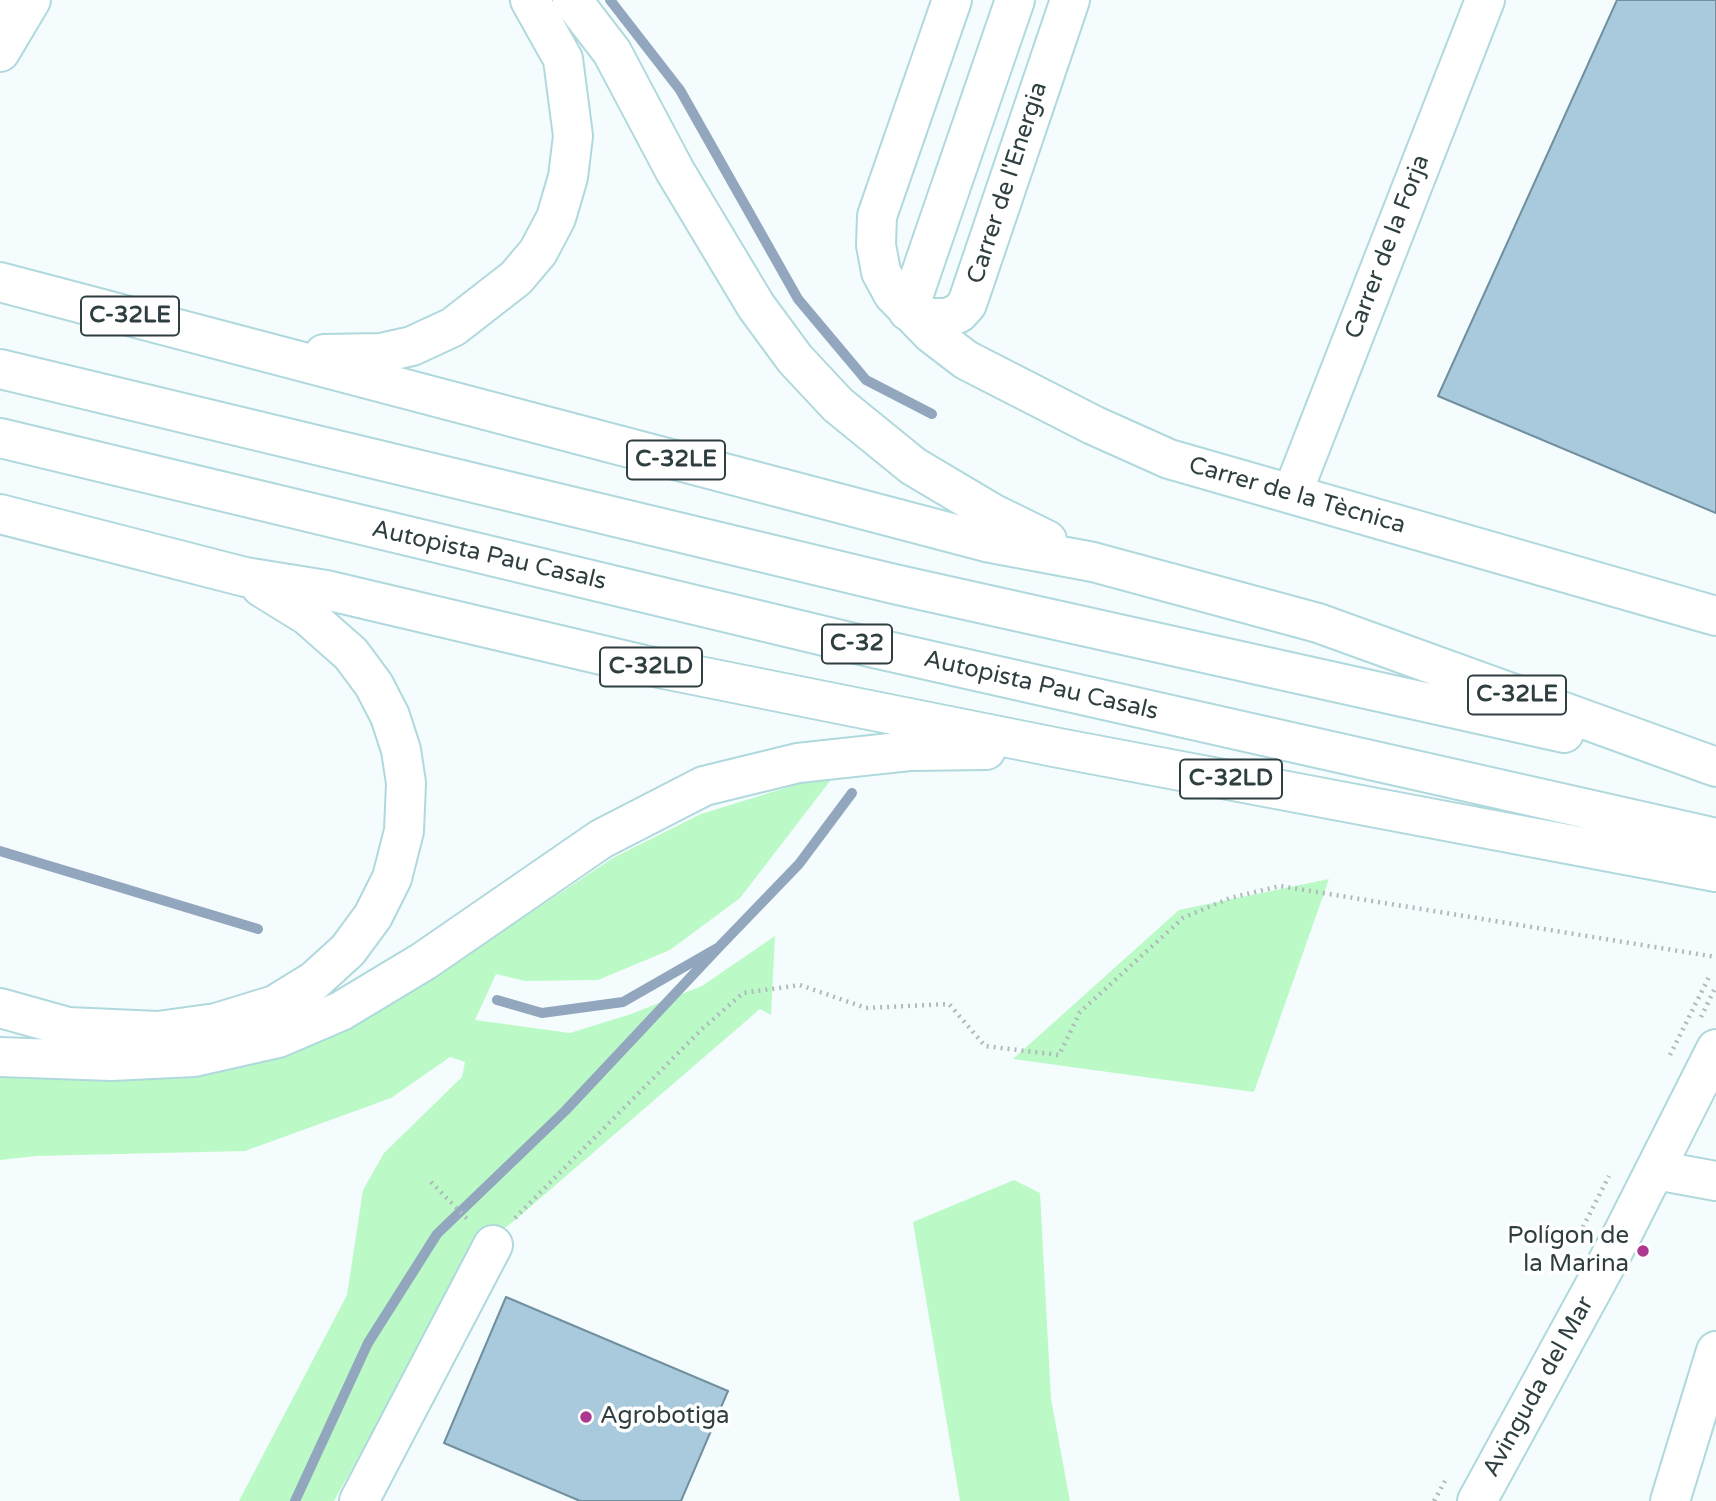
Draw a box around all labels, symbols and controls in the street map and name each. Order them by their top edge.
street label: Carrer de l'Energia [962,79,1054,287]
street label: Carrer de la Forja [1340,151,1436,343]
road number: C-32LE [81,296,179,336]
road number: C-32LE [627,440,725,480]
street label: Carrer de la Tècnica [1185,451,1409,541]
street label: Autopista Pau Casals [369,515,609,597]
road number: C-32 [822,624,892,664]
street label: Autopista Pau Casals [921,645,1161,727]
road number: C-32LD [600,648,702,687]
road number: C-32LE [1468,676,1566,715]
road number: C-32LD [1180,760,1282,799]
place label: Polígon de la Marina [1507,1223,1629,1279]
marker: Polígon de la Marina [1635,1243,1651,1259]
street label: Avinguda del Mar [1477,1292,1601,1482]
place label: Agrobotiga [600,1403,730,1431]
marker: Agrobotiga [578,1409,594,1425]

